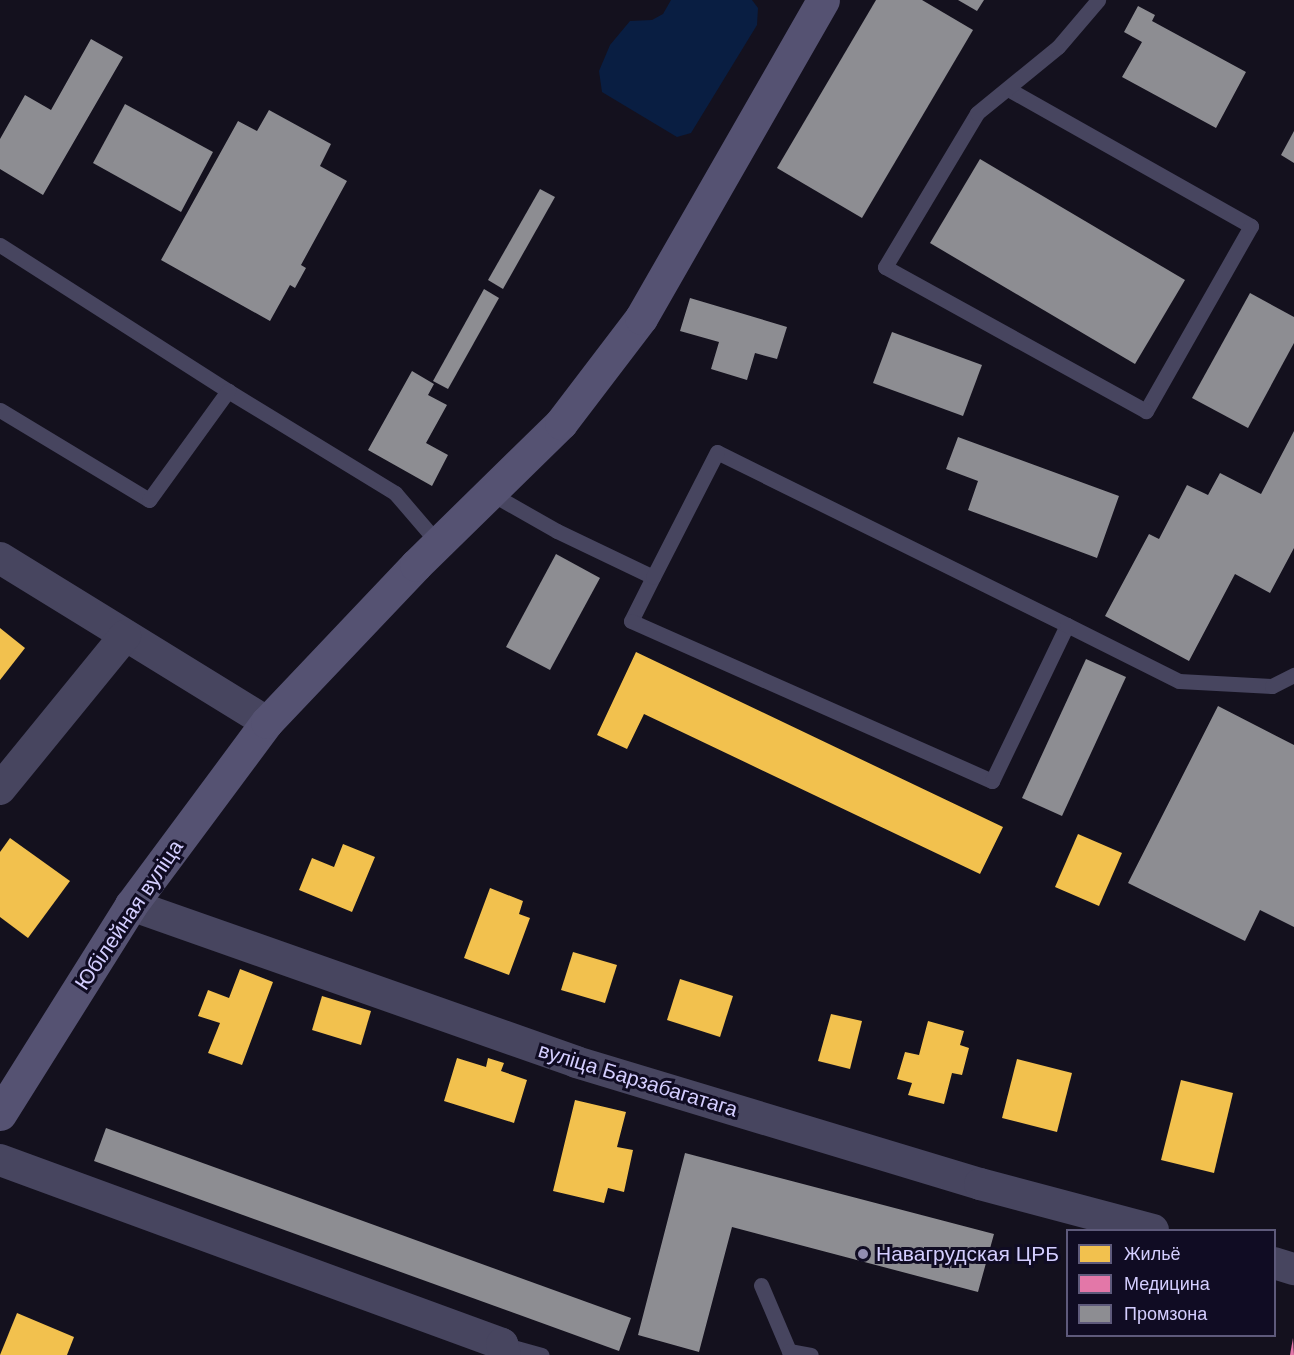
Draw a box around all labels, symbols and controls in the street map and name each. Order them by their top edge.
street label: Юбілейная вуліца [70,835,188,995]
street label: вуліца Барзабагатага [535,1038,741,1122]
legend [1066,1229,1276,1337]
place label: Навагрудская ЦРБ [876,1241,1059,1267]
text: Жильё [1124,1244,1181,1264]
marker: Навагрудская ЦРБ [854,1245,872,1263]
text: Медицина [1124,1274,1210,1294]
text: Промзона [1124,1304,1207,1324]

